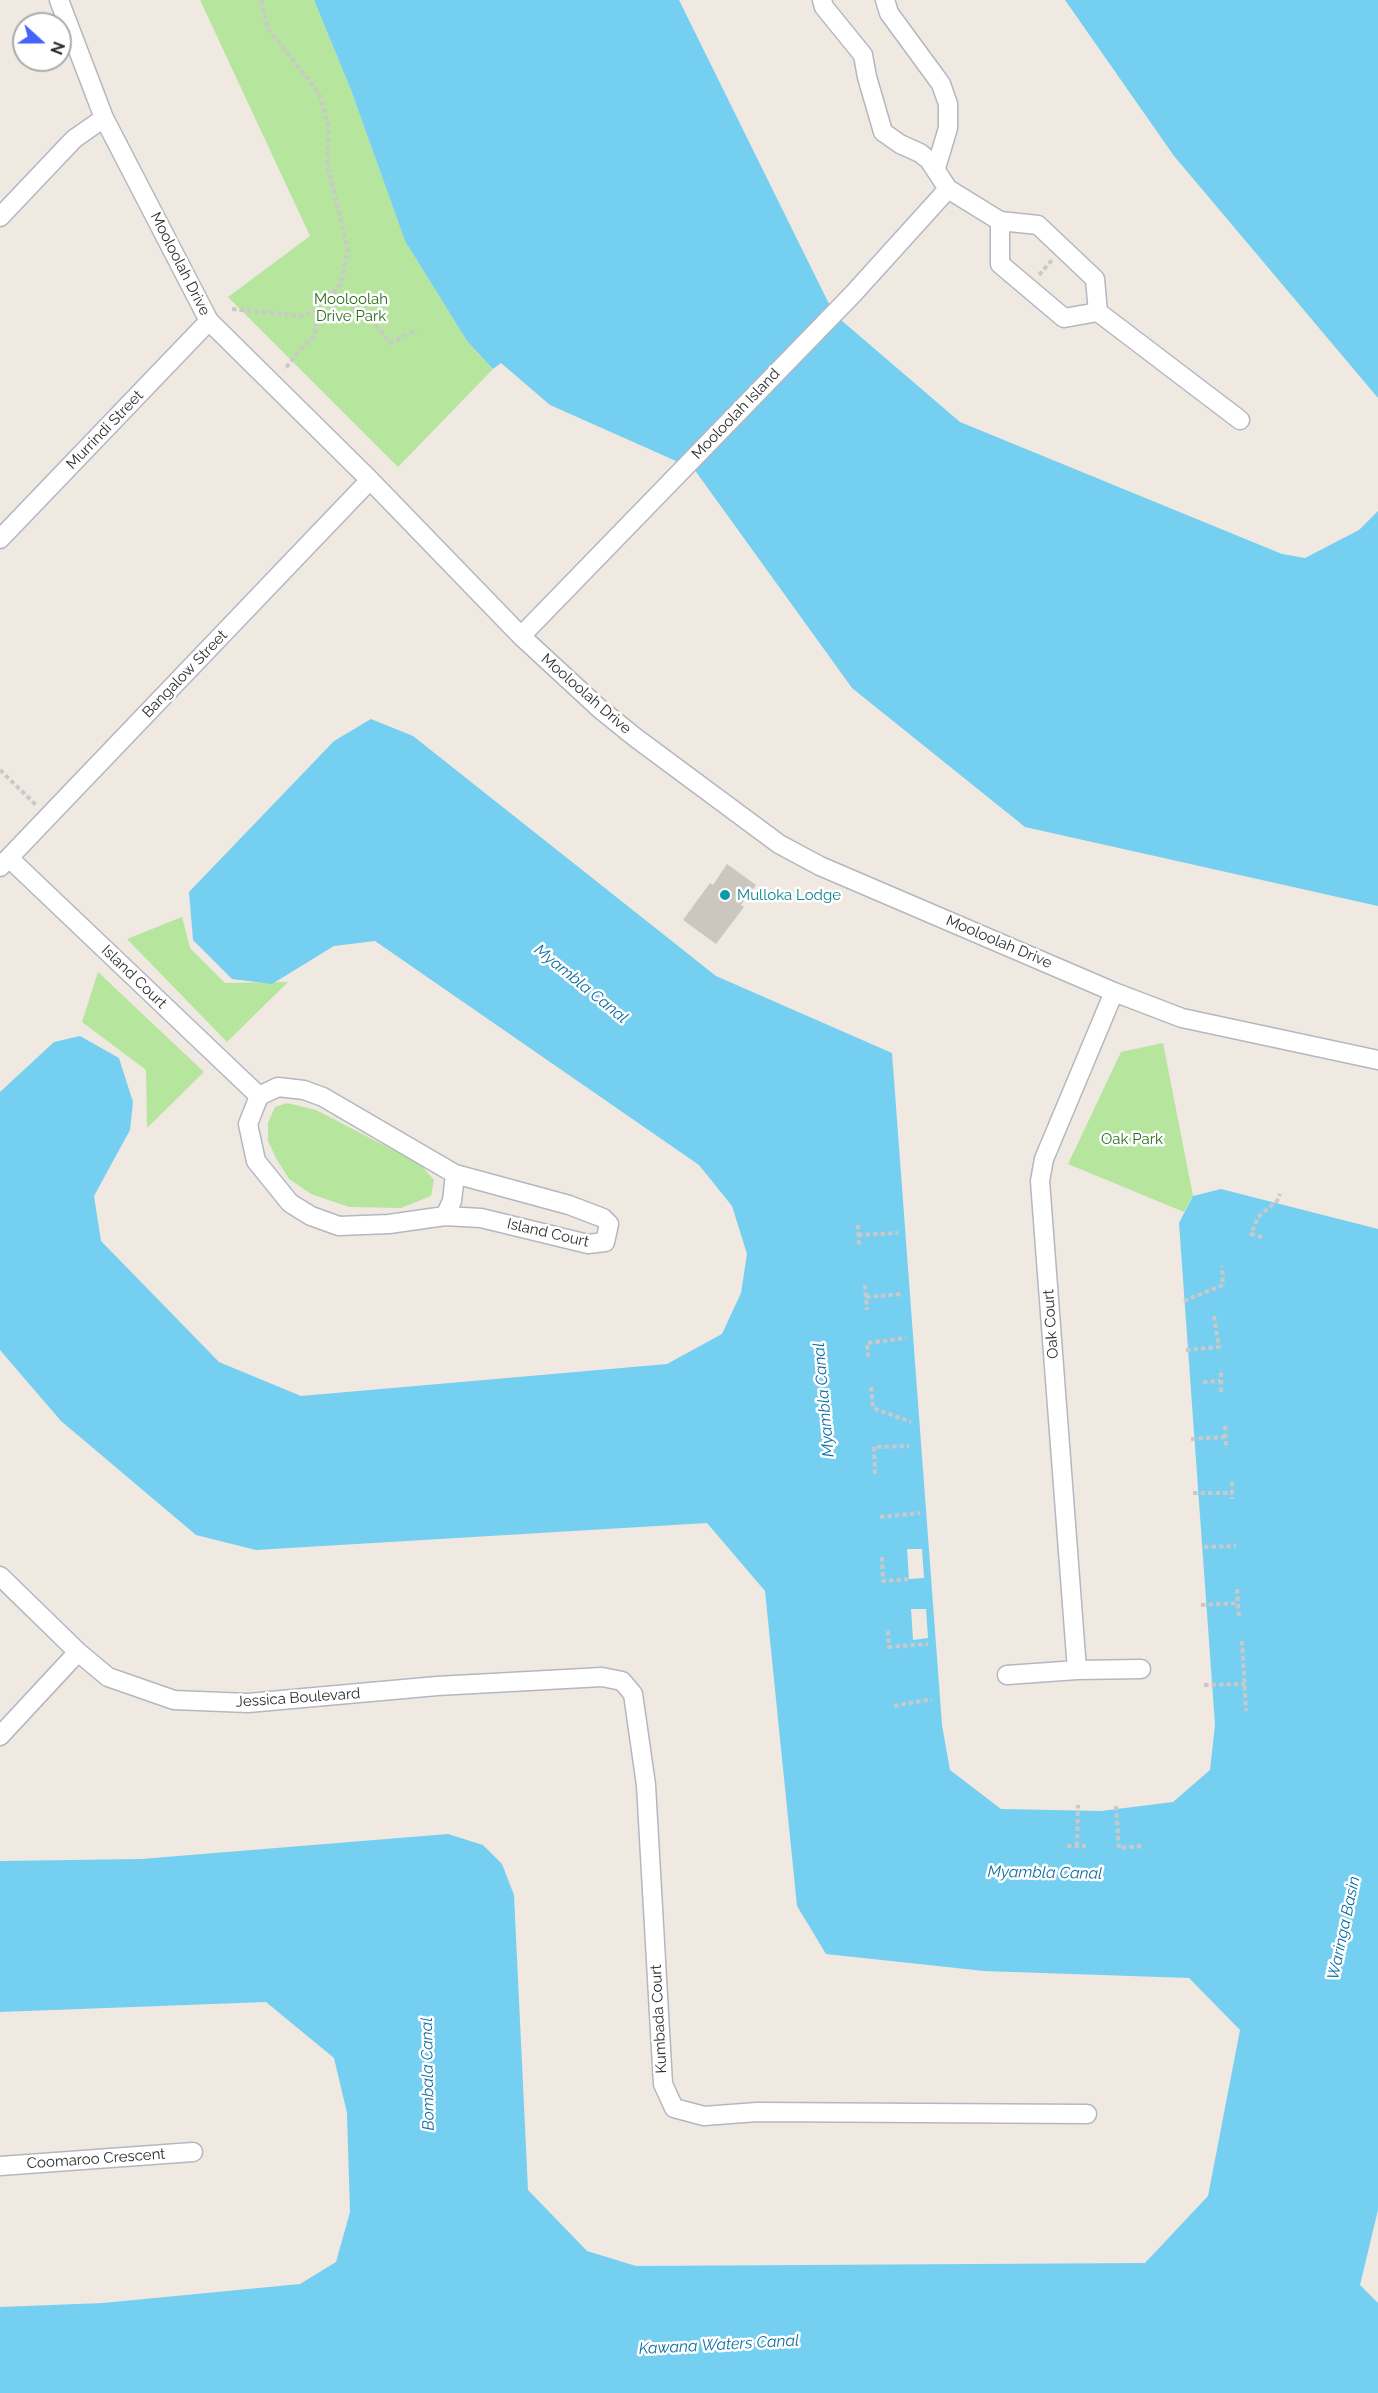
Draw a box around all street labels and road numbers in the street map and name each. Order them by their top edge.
street label: Mooloolah Drive [146,209,214,319]
street label: Mooloolah Island [688,365,784,463]
street label: Murrindi Street [63,387,147,473]
street label: Bangalow Street [139,626,231,722]
street label: Mooloolah Drive [537,650,635,738]
street label: Mooloolah Drive [943,912,1055,972]
street label: Island Court [98,942,170,1012]
street label: Island Court [505,1215,591,1251]
street label: Oak Court [1040,1289,1062,1359]
street label: Jessica Boulevard [235,1685,361,1711]
street label: Kumbada Court [647,1964,671,2074]
street label: Coomaroo Crescent [26,2145,166,2173]

